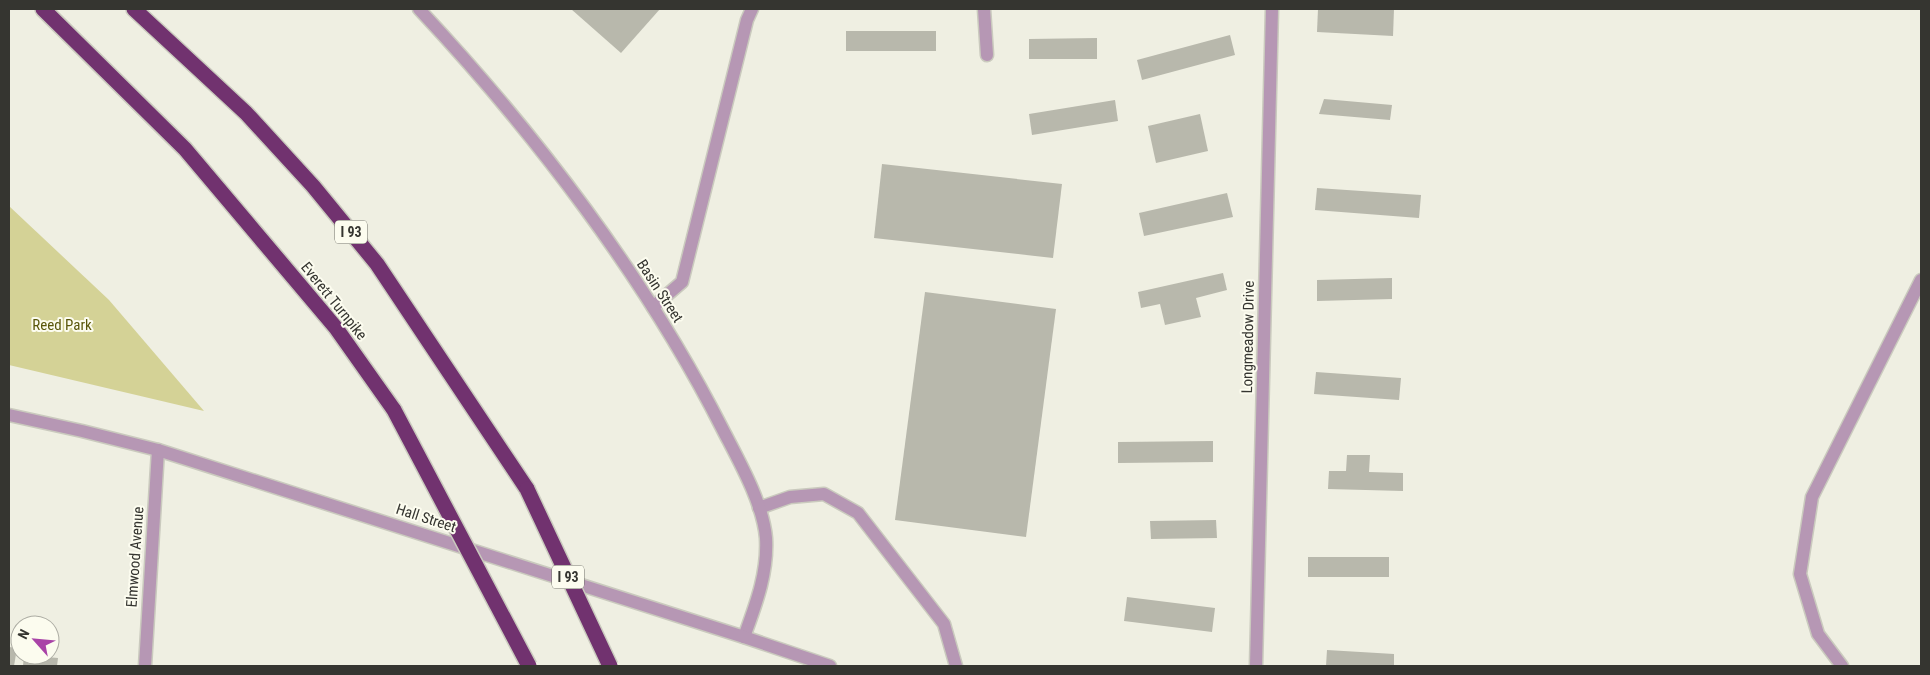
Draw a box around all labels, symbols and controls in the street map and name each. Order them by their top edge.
road number: I 93 [335,220,367,243]
street label: Basin Street [633,256,687,326]
street label: Everett Turnpike [297,259,371,343]
street label: Longmeadow Drive [1238,280,1258,394]
park label: Reed Park [32,316,92,334]
street label: Hall Street [394,500,458,536]
street label: Elmwood Avenue [122,506,148,608]
road number: I 93 [552,566,584,588]
north arrow [10,615,60,665]
text: N [14,627,32,642]

